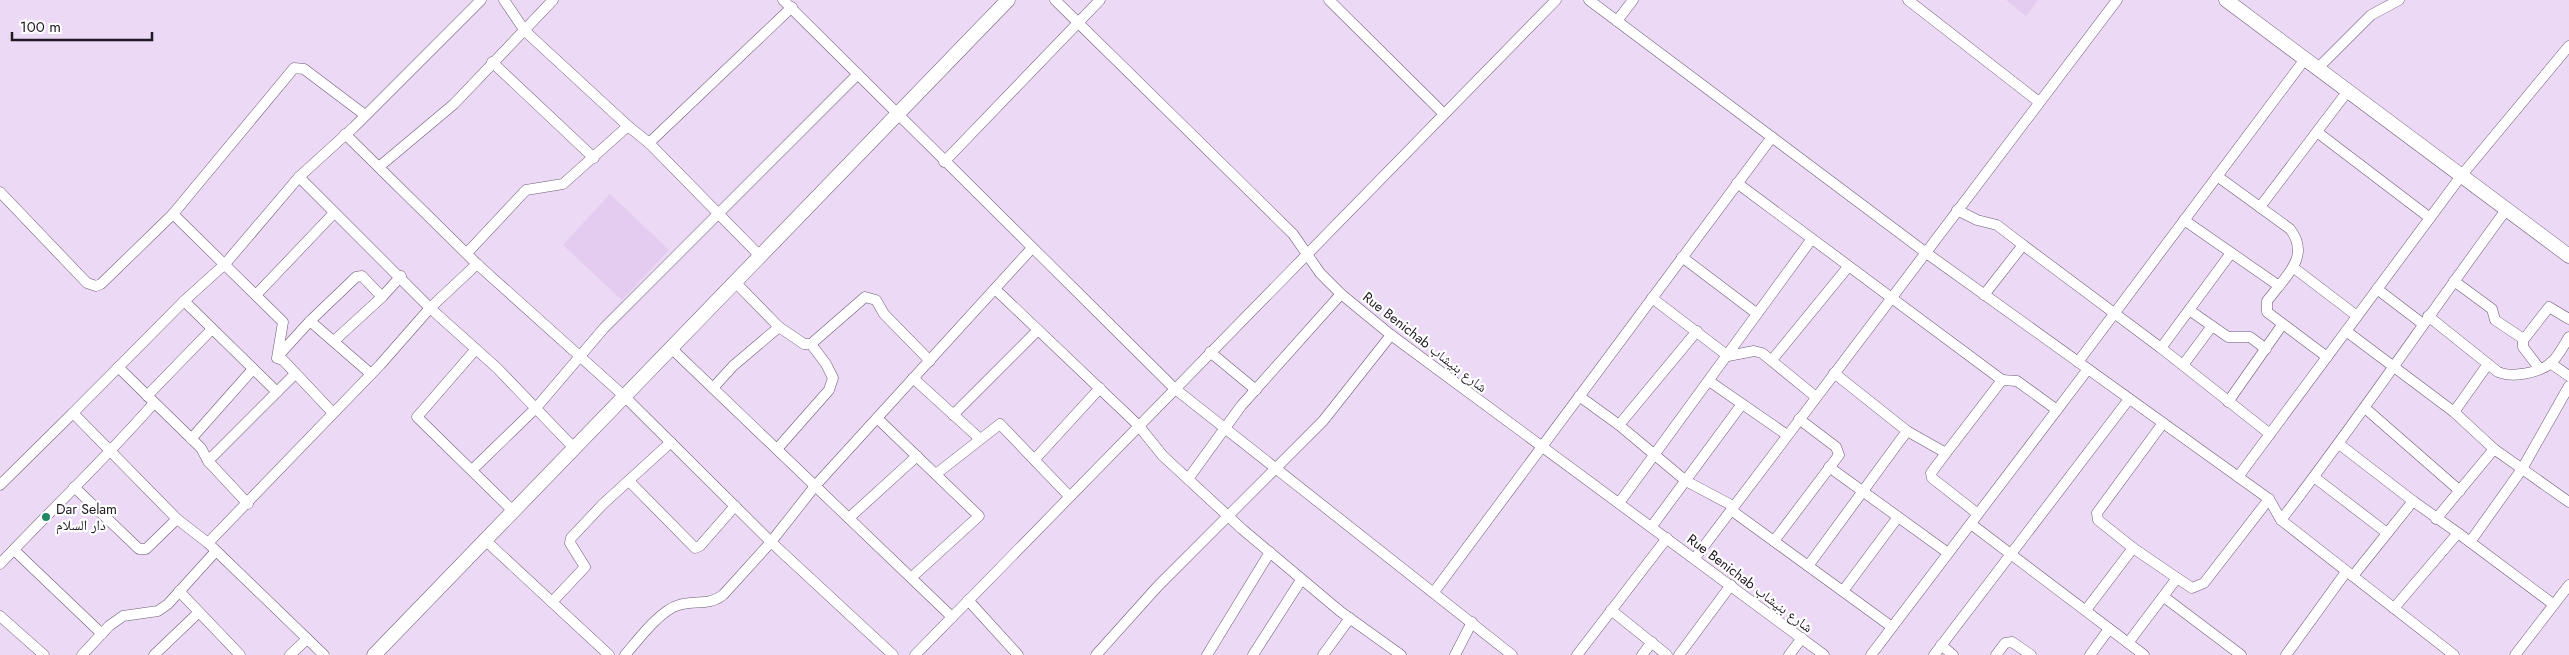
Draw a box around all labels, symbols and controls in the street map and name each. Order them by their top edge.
scale bar [12,10,152,42]
text: 100 m [20,16,61,38]
street label: Rue Benichab شارع بنيشاب [1359,287,1491,397]
place label: Dar Selam دار السلام [56,499,117,535]
marker: Dar Selam دار السلام [40,511,52,523]
street label: Rue Benichab شارع بنيشاب [1683,529,1817,637]

